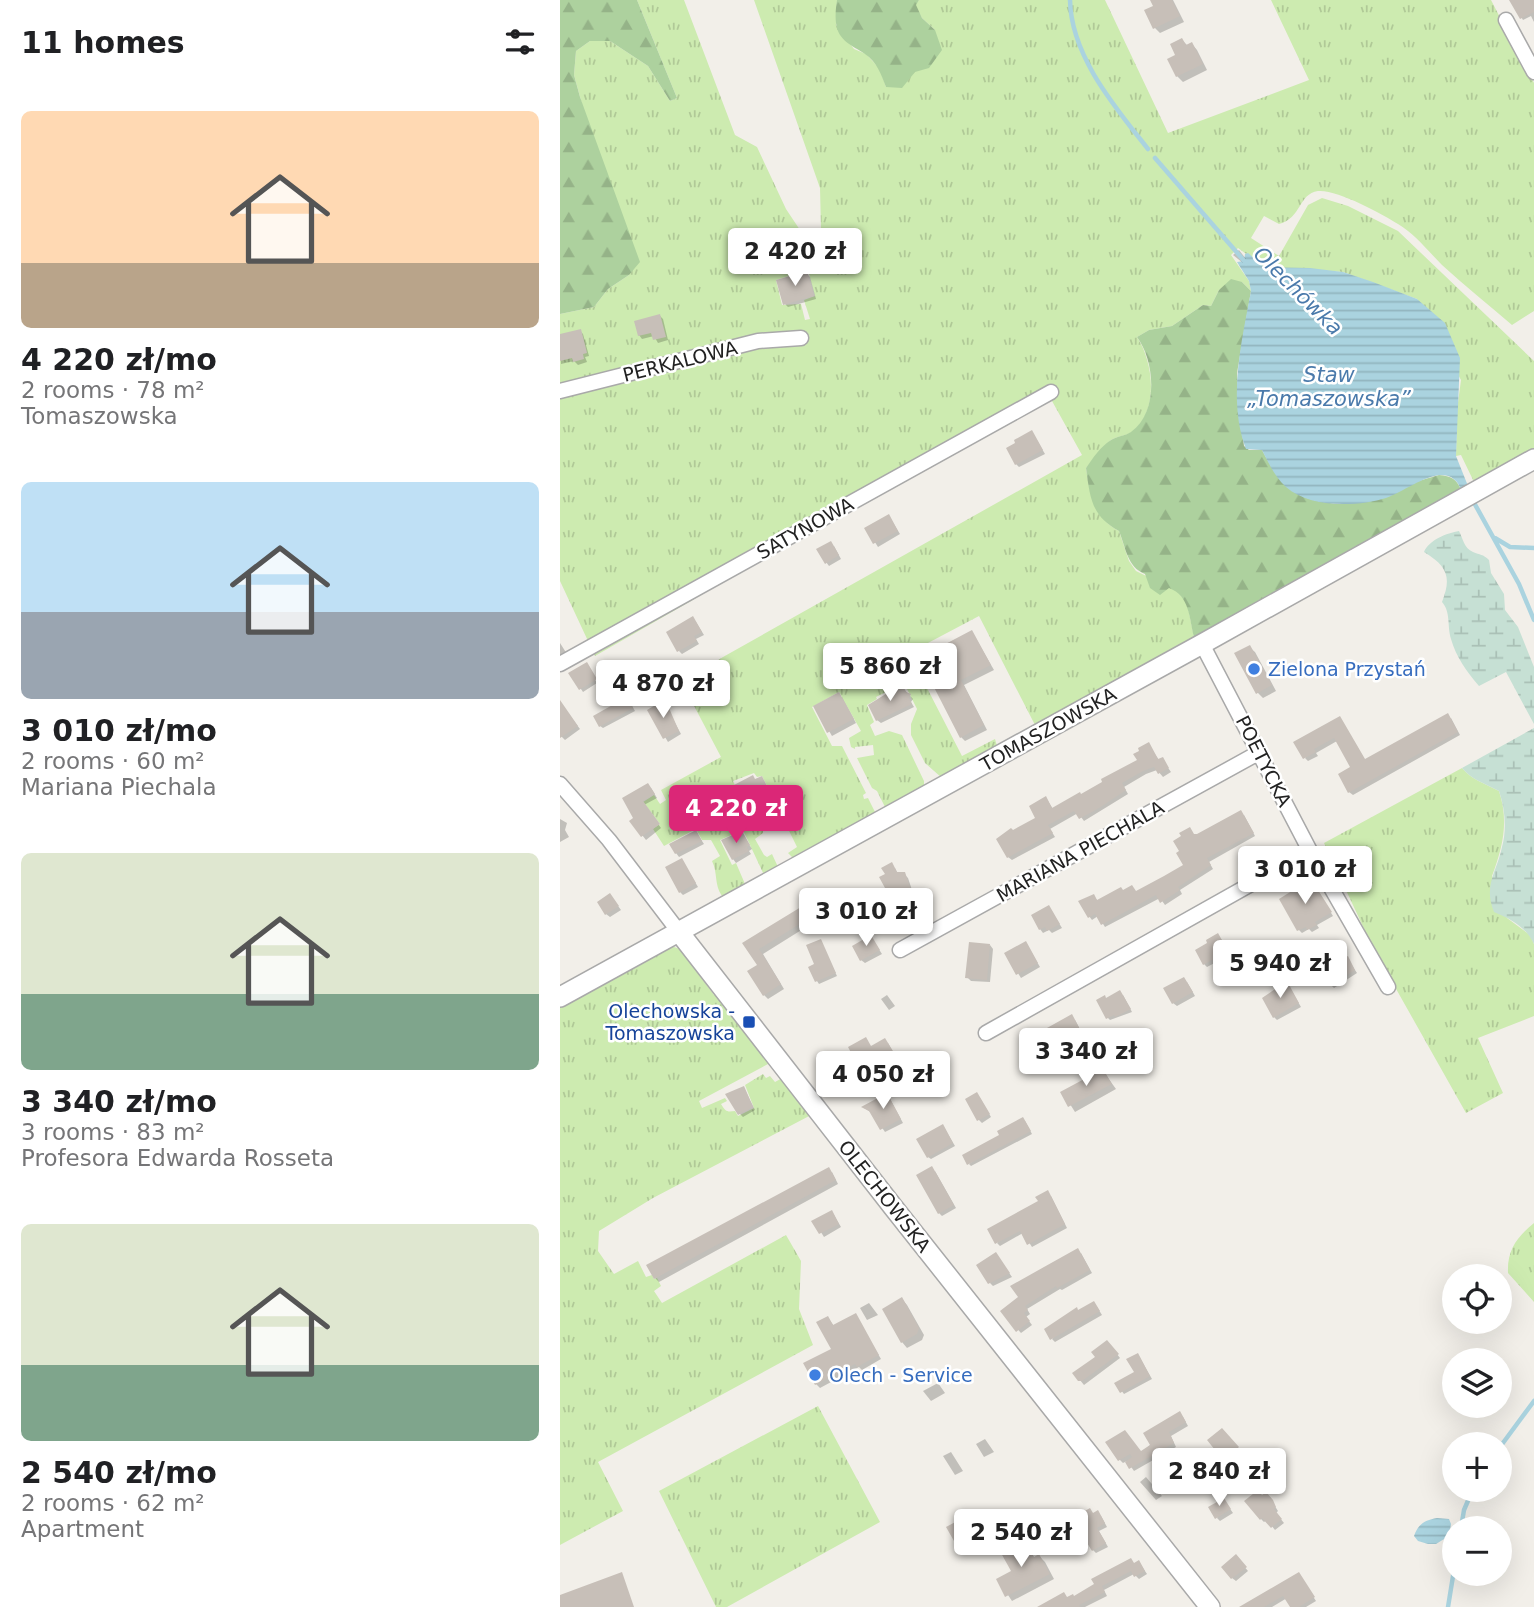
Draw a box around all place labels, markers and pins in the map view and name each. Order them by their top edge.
pin: 2 420 zł [723,229,867,288]
pin: 5 860 zł [818,644,962,703]
place label: Zielona Przystań [1268,658,1426,680]
pin: 4 870 zł [591,660,735,720]
marker: Zielona Przystań [1246,661,1262,677]
pin: 4 220 zł [664,786,808,845]
pin: 3 010 zł [1233,846,1377,906]
pin: 3 010 zł [794,888,938,948]
pin: 5 940 zł [1208,940,1352,1000]
place label: Olechowska - Tomaszowska [605,1000,735,1044]
marker: Olechowska - Tomaszowska [741,1014,757,1030]
pin: 3 340 zł [1014,1028,1158,1088]
pin: 4 050 zł [811,1052,955,1111]
place label: Olech - Service [829,1364,973,1386]
marker: Olech - Service [807,1367,823,1383]
pin: 2 840 zł [1147,1448,1291,1508]
pin: 2 540 zł [949,1510,1093,1569]

